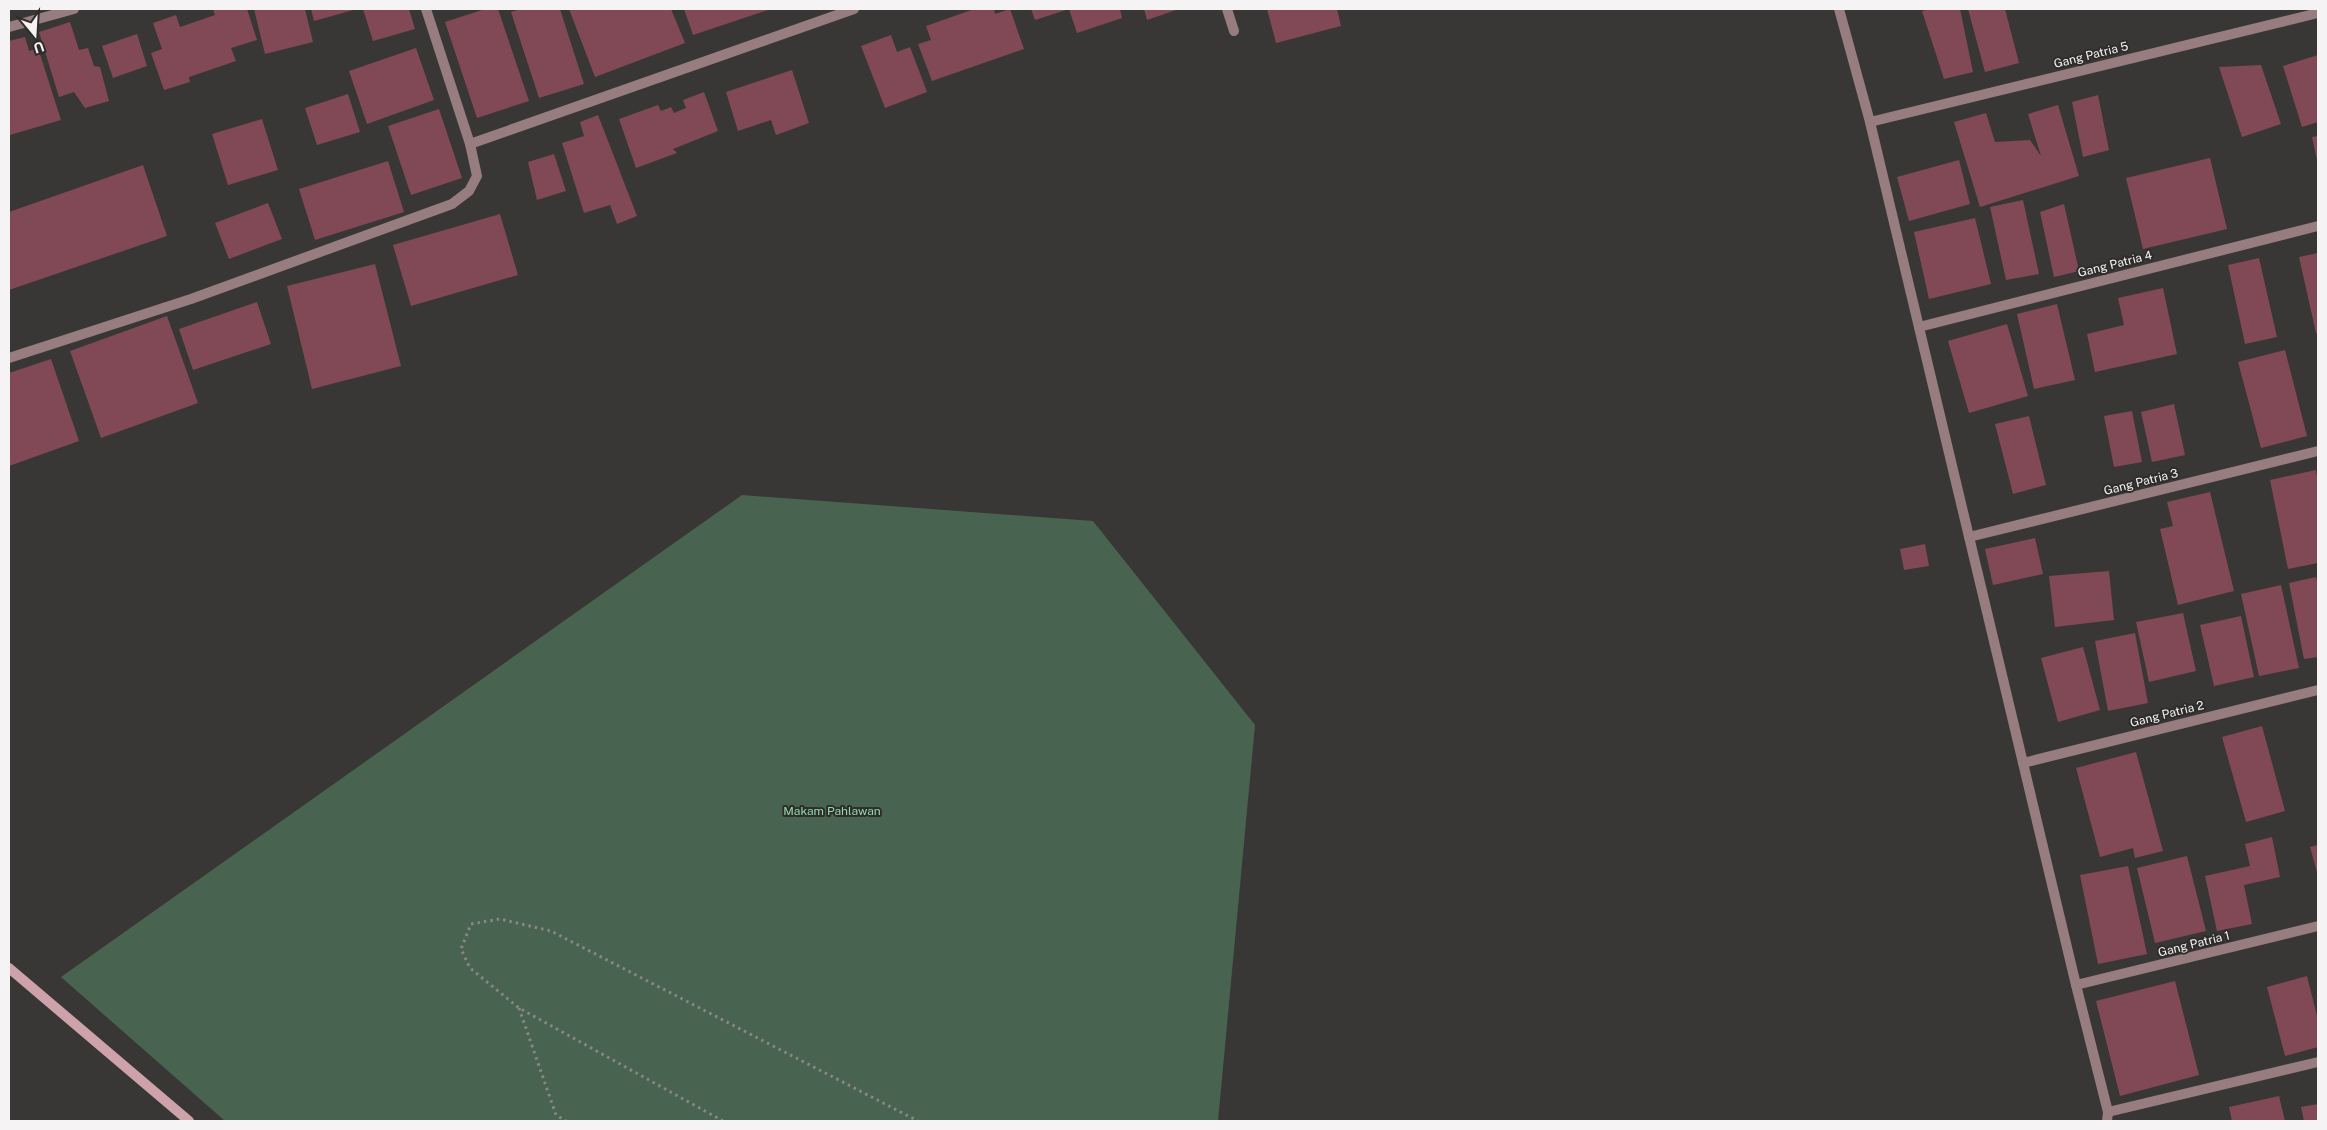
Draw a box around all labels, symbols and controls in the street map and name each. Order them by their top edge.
north arrow [10,10,60,60]
text: U [32,38,46,57]
street label: Gang Patria 5 [2052,39,2130,71]
street label: Gang Patria 4 [2076,248,2154,280]
street label: Gang Patria 3 [2102,466,2180,498]
street label: Gang Patria 2 [2129,698,2205,730]
park label: Makam Pahlawan [783,804,881,818]
street label: Gang Patria 1 [2157,928,2231,960]

